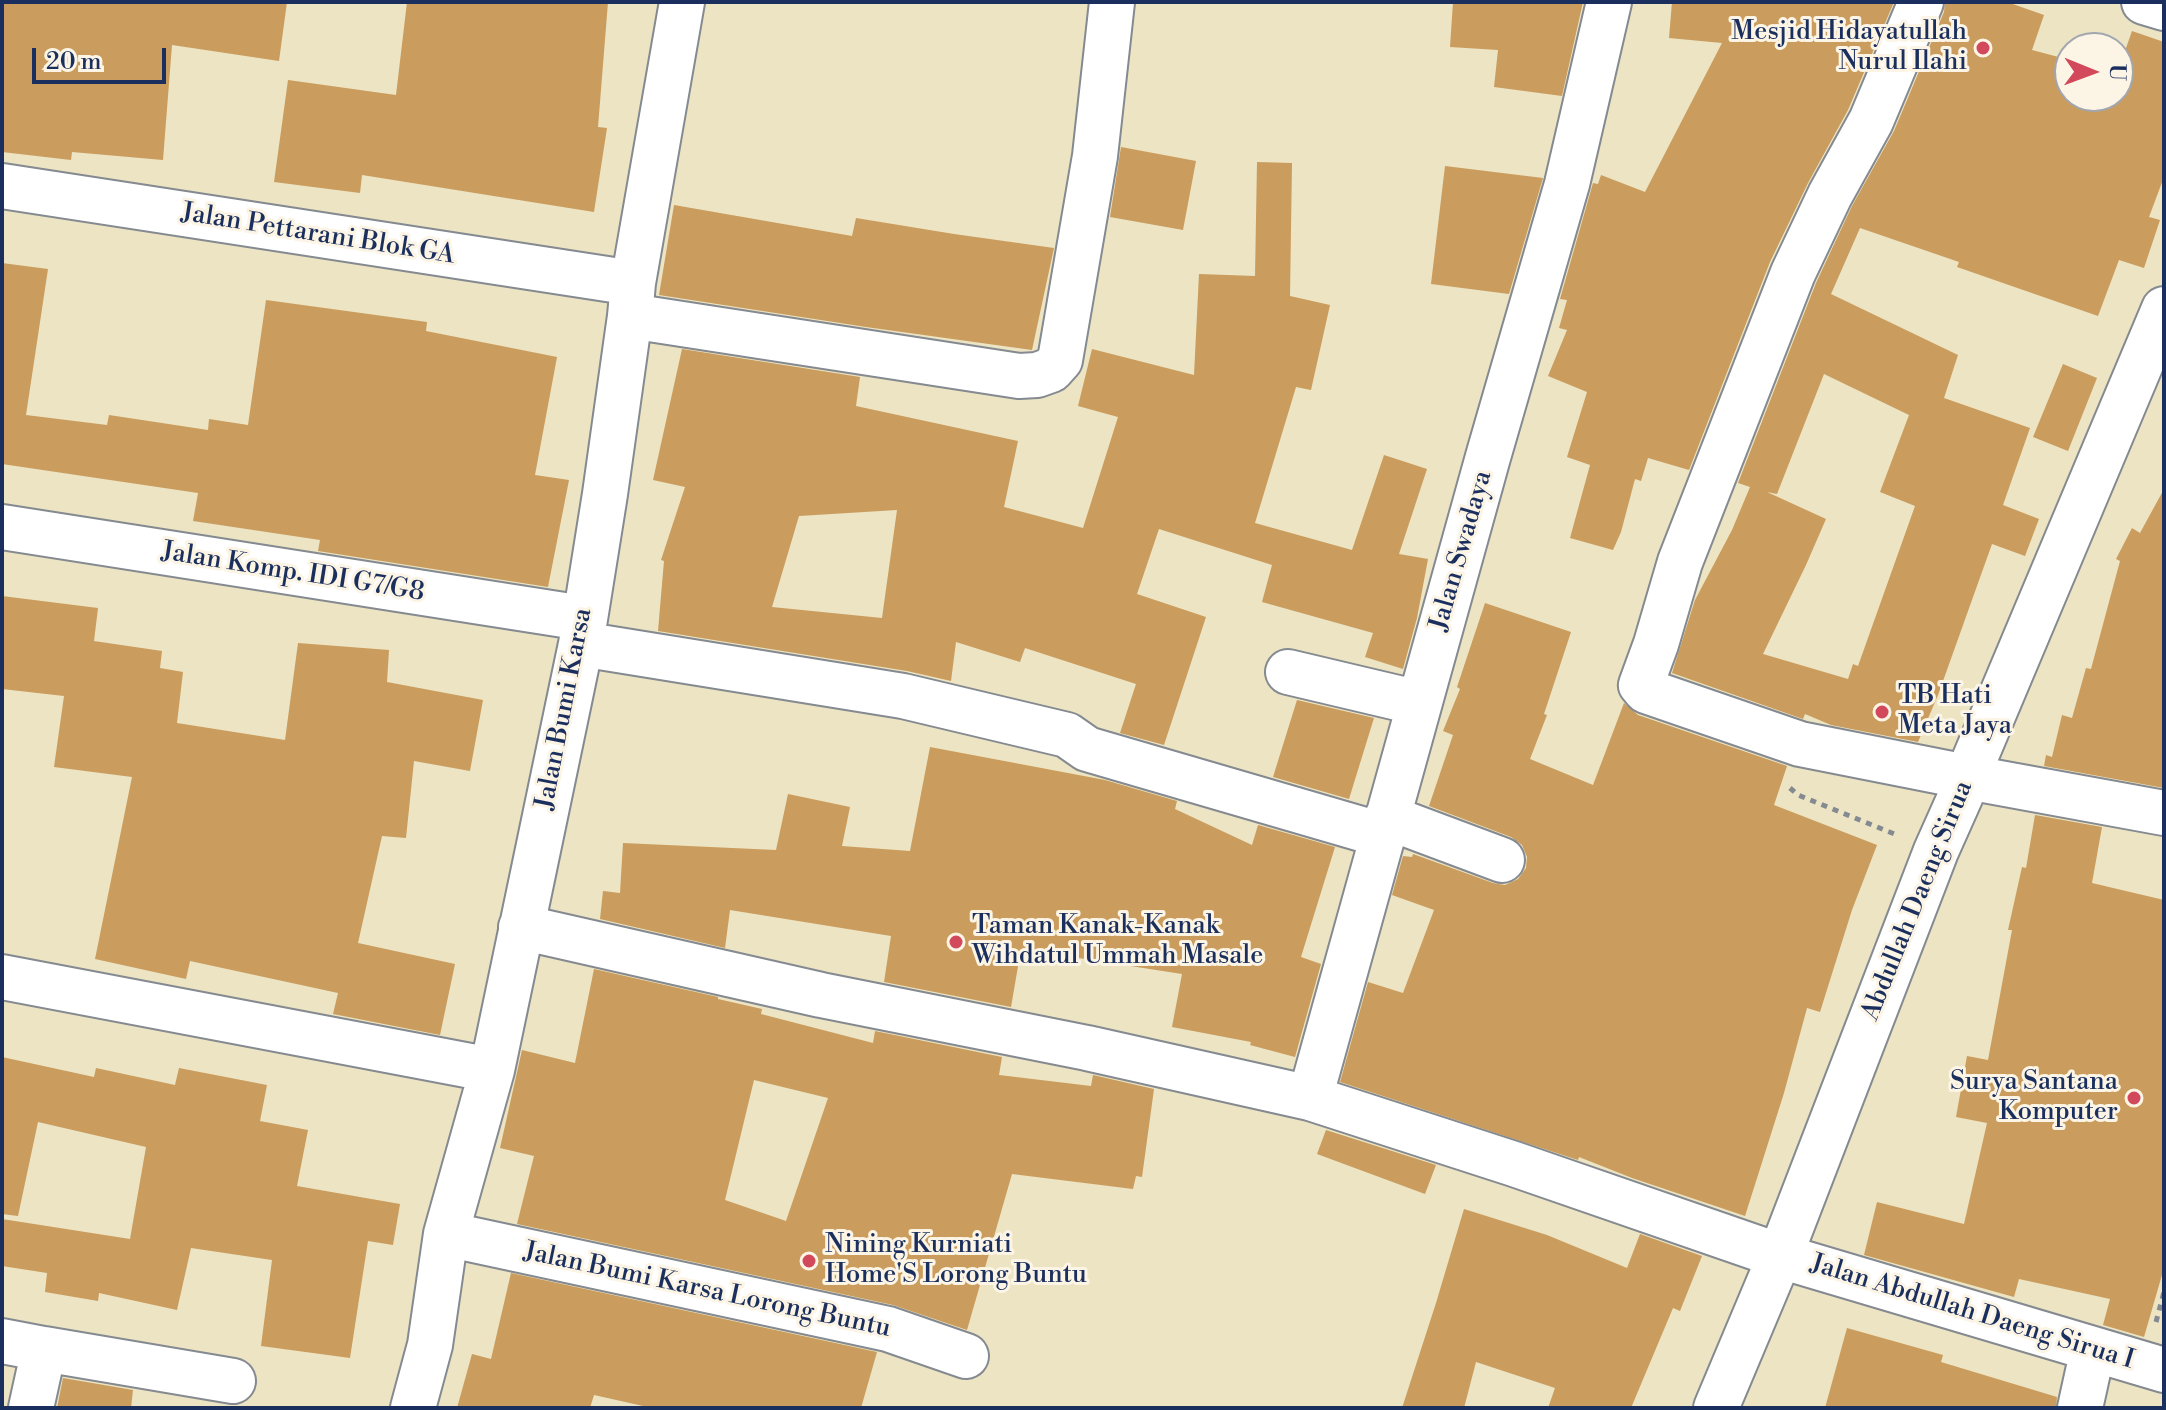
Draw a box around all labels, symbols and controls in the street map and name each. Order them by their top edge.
place label: Mesjid Hidayatullah Nurul Ilahi [1731,17,1967,78]
scale bar [36,32,170,82]
north arrow [2054,32,2134,112]
marker: Mesjid Hidayatullah Nurul Ilahi [1974,39,1992,57]
text: 20 m [46,47,102,77]
text: U [2103,64,2130,81]
street label: Jalan Pettarani Blok GA [179,198,457,272]
street label: Jalan Swadaya [1424,467,1500,635]
street label: Jalan Komp. IDI G7/G8 [159,537,427,609]
street label: Jalan Bumi Karsa [530,606,600,812]
place label: TB Hati Meta Jaya [1898,681,2012,742]
marker: TB Hati Meta Jaya [1873,703,1891,721]
street label: Abdullah Daeng Sirua [1856,777,1980,1025]
place label: Taman Kanak-Kanak Wihdatul Ummah Masale [972,911,1263,972]
marker: Taman Kanak-Kanak Wihdatul Ummah Masale [947,933,965,951]
place label: Surya Santana Komputer [1950,1067,2118,1128]
marker: Surya Santana Komputer [2125,1089,2143,1107]
place label: Nining Kurniati Home'S Lorong Buntu [825,1230,1087,1292]
street label: Jalan Bumi Karsa Lorong Buntu [521,1237,893,1345]
street label: Jalan Abdullah Daeng Sirua I [1807,1249,2137,1377]
marker: Nining Kurniati Home'S Lorong Buntu [800,1252,818,1270]

